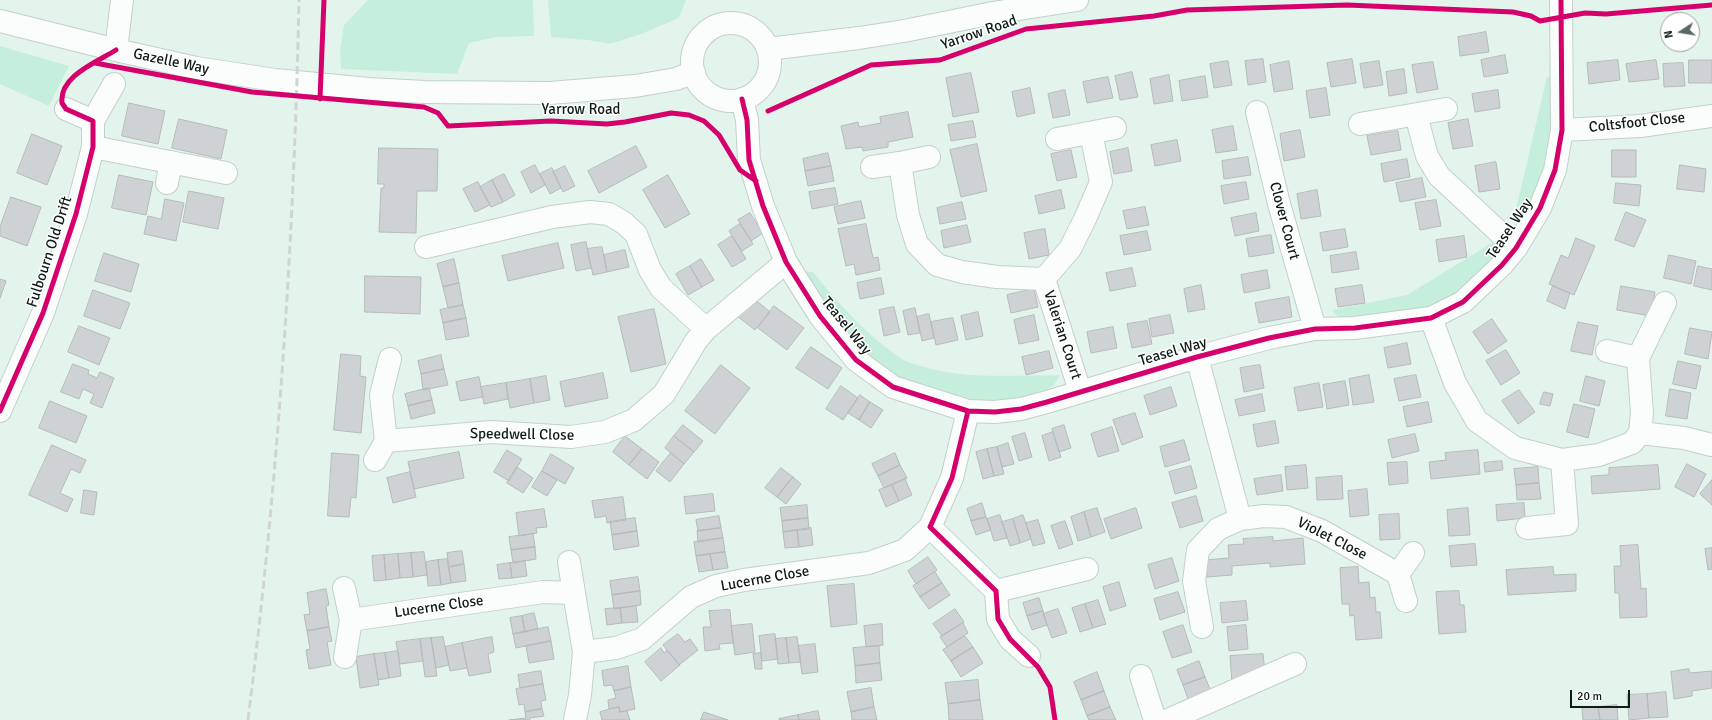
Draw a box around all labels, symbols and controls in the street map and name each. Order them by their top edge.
street label: Yarrow Road [939,12,1019,54]
north arrow [1660,12,1700,52]
text: N [1662,29,1676,39]
street label: Gazelle Way [131,45,211,79]
street label: Yarrow Road [541,101,621,119]
street label: Coltsfoot Close [1588,109,1686,137]
street label: Clover Court [1265,180,1303,262]
street label: Fulbourn Old Drift [24,194,76,310]
street label: Teasel Way [1483,195,1537,263]
street label: Valerian Court [1039,288,1085,382]
street label: Teasel Way [817,293,875,359]
street label: Teasel Way [1137,334,1209,370]
street label: Speedwell Close [470,425,574,445]
street label: Violet Close [1294,514,1370,564]
street label: Lucerne Close [719,562,811,596]
street label: Lucerne Close [393,592,485,622]
scale bar [1572,682,1632,708]
text: 20 m [1577,689,1602,704]

